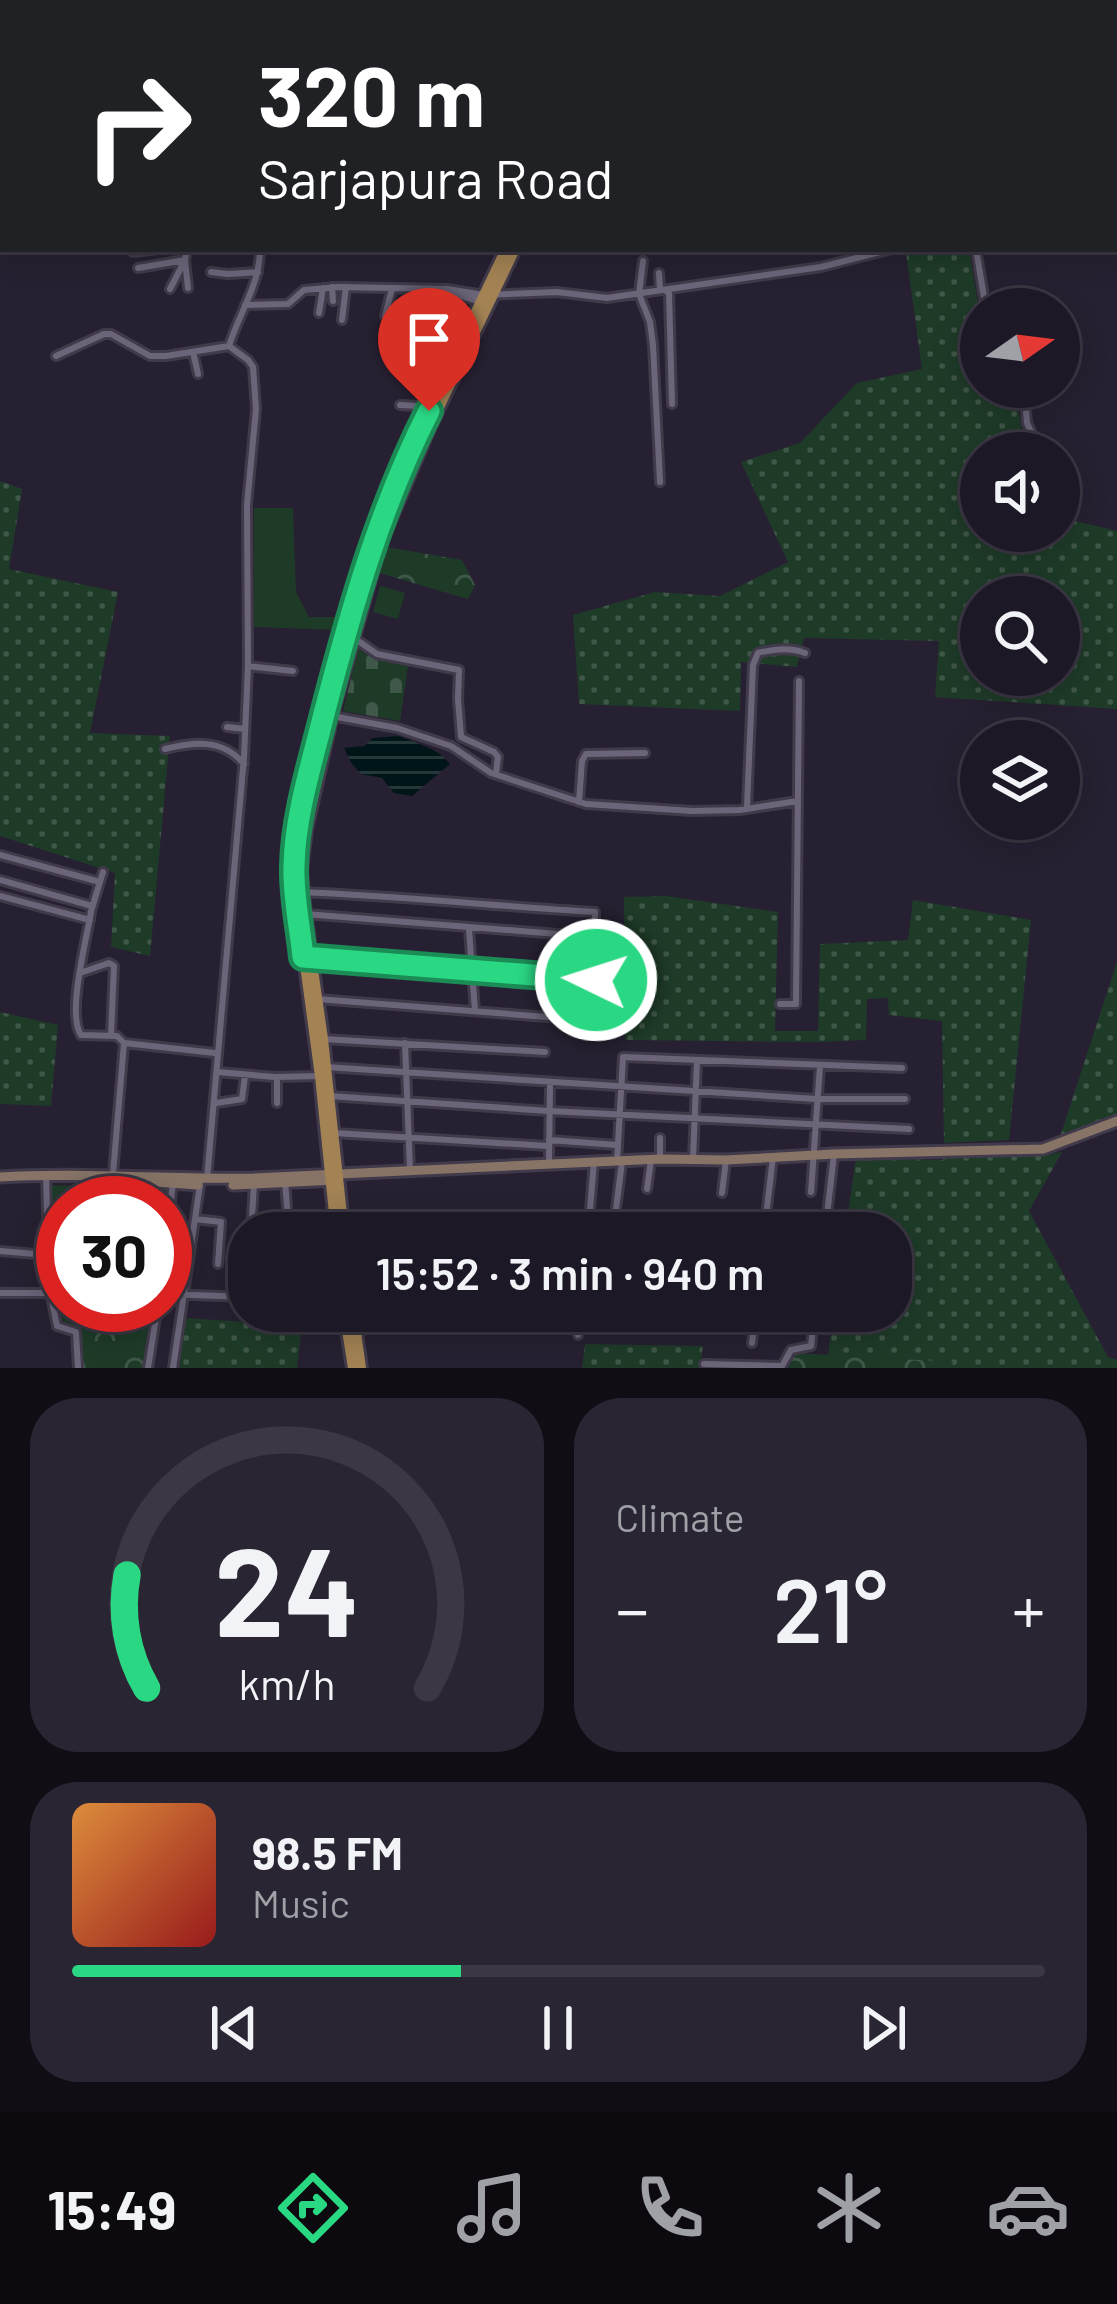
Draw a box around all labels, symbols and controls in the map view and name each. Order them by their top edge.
text: 320 m [258,43,485,144]
icon: right [60,48,216,204]
text: Sarjapura Road [258,145,614,210]
pin [378,288,480,411]
north arrow [960,288,1080,408]
map controls [960,288,1080,840]
icon: arrive [396,306,462,372]
button: sound [960,432,1080,552]
button: search [960,576,1080,696]
button: layers [960,720,1080,840]
position arrow [533,917,659,1043]
speed limit sign: 30 [36,1176,192,1332]
text: 15:52 · 3 min · 940 m [376,1245,764,1299]
text: Climate [616,1493,745,1540]
text: 24 [214,1512,359,1662]
text: 21° [773,1553,888,1661]
text: − [616,1568,649,1647]
text: + [1012,1568,1045,1647]
text: km/h [238,1657,335,1709]
text: 98.5 FM [252,1825,403,1879]
text: Music [252,1879,350,1926]
icon: previous [201,1995,267,2061]
icon: pause [525,1995,591,2061]
icon: next [850,1995,916,2061]
icon: directions [271,2166,355,2250]
icon: music [450,2166,534,2250]
icon: phone [628,2166,712,2250]
icon: climate [807,2166,891,2250]
icon: car [986,2166,1070,2250]
text: 15:49 [47,2176,177,2241]

